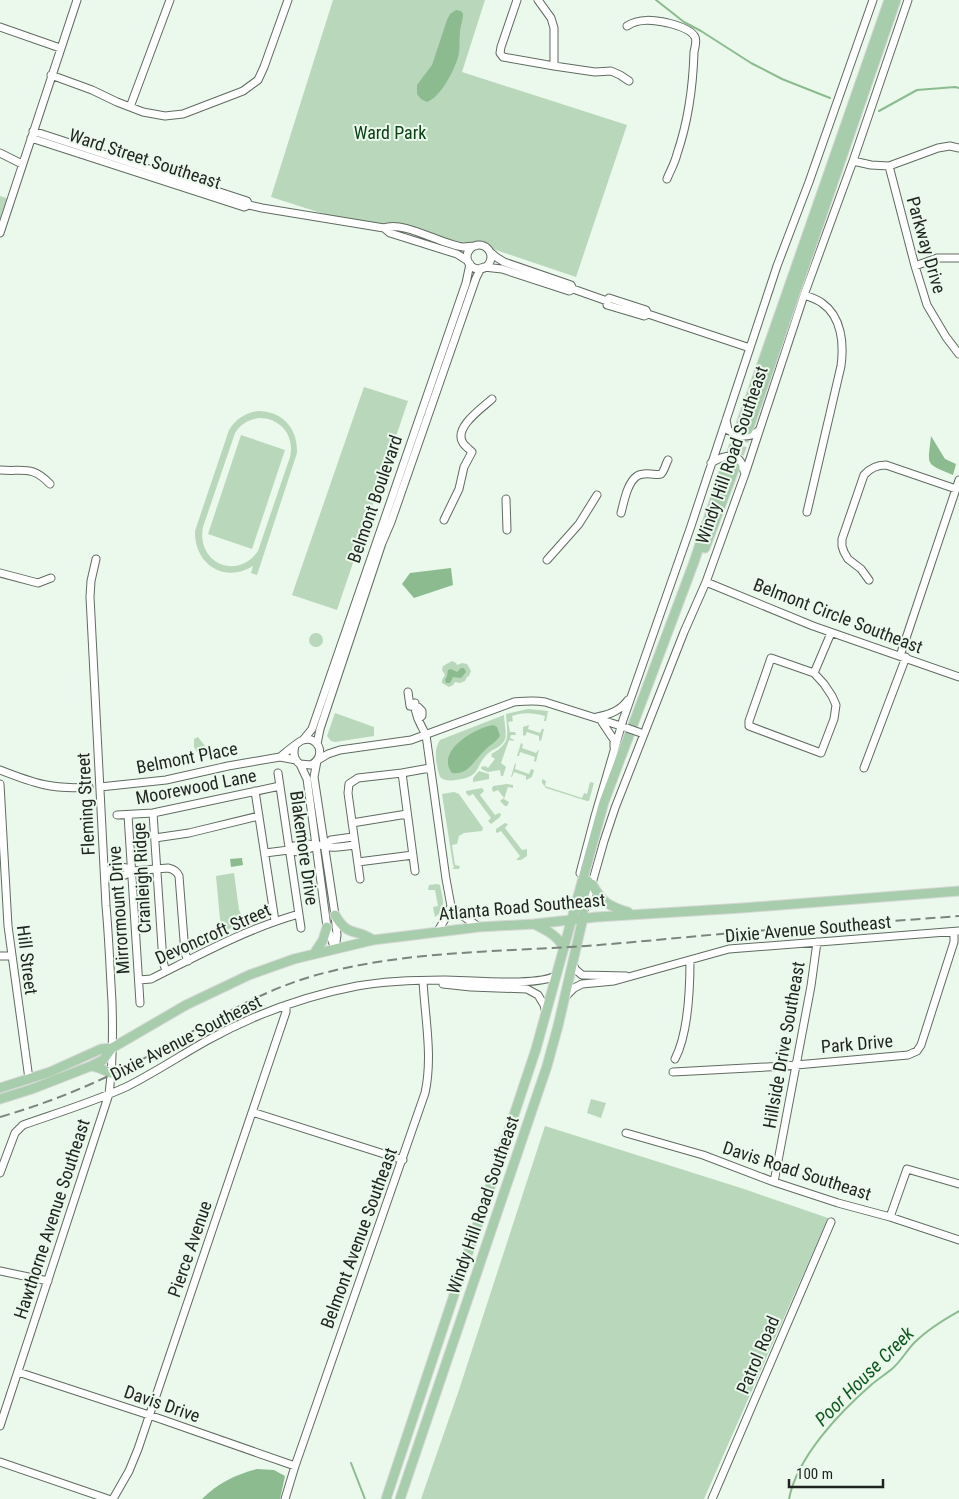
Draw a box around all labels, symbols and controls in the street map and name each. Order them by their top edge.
park label: Ward Park [354,122,426,143]
street label: Ward Street Southeast [67,124,224,193]
street label: Parkway Drive [903,194,950,296]
street label: Windy Hill Road Southeast [691,363,772,547]
street label: Belmont Boulevard [343,432,406,565]
street label: Belmont Circle Southeast [751,574,926,658]
street label: Belmont Place [135,737,239,778]
street label: Fleming Street [72,752,99,856]
street label: Moorewood Lane [134,765,258,809]
street label: Blakemore Drive [286,789,323,907]
street label: Cranleigh Ridge [128,822,155,934]
street label: Mirrormount Drive [104,845,133,975]
street label: Atlanta Road Southeast [438,889,606,924]
street label: Devoncroft Street [152,899,274,968]
street label: Dixie Avenue Southeast [724,911,892,946]
street label: Hill Street [13,924,42,996]
street label: Hillside Drive Southeast [758,960,809,1130]
street label: Dixie Avenue Southeast [107,990,265,1085]
street label: Park Drive [820,1030,894,1057]
street label: Windy Hill Road Southeast [442,1113,523,1297]
street label: Hawthorne Avenue Southeast [9,1116,94,1321]
street label: Davis Road Southeast [720,1137,874,1204]
street label: Belmont Avenue Southeast [316,1145,401,1331]
street label: Pierce Avenue [163,1198,216,1300]
street label: Patrol Road [732,1313,783,1397]
water label: Poor House Creek [810,1321,919,1431]
street label: Davis Drive [121,1381,203,1426]
scale bar [789,1456,883,1488]
text: 100 m [796,1465,833,1483]

